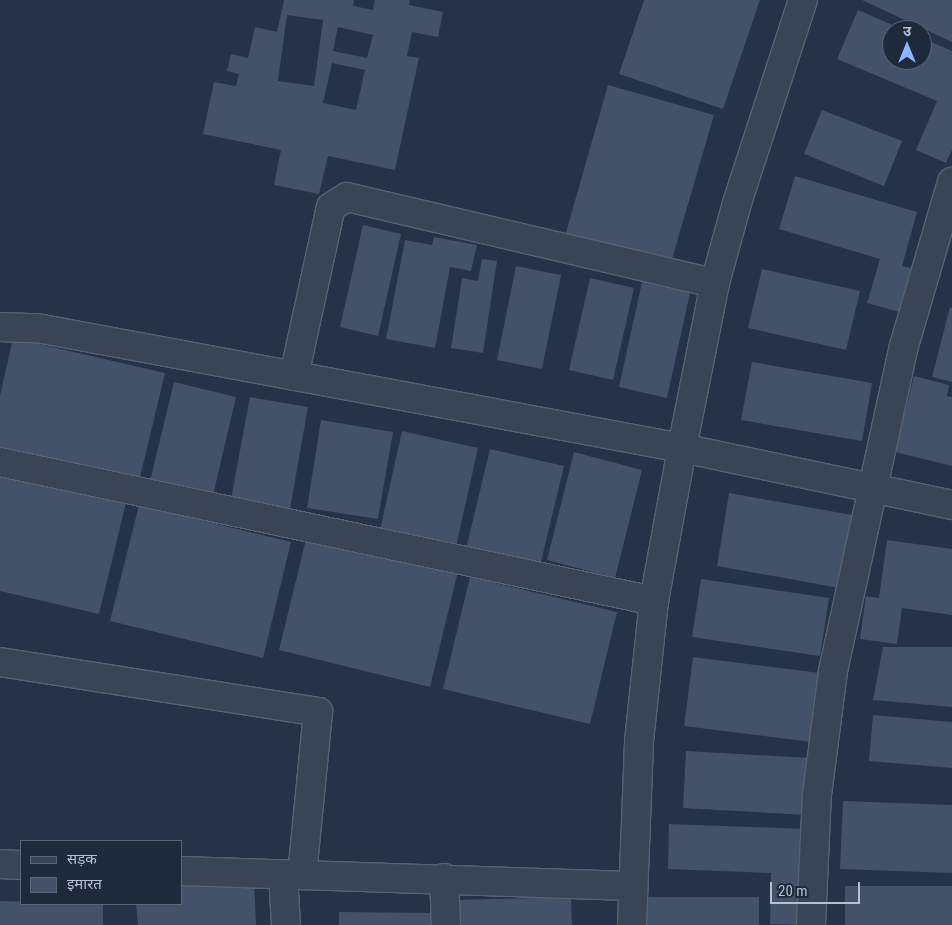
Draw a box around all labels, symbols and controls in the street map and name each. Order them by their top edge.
north arrow [882,20,932,70]
text: उ [903,23,911,39]
legend [20,840,182,905]
text: सड़क [67,850,97,868]
scale bar [772,872,862,904]
text: इमारत [67,875,102,893]
text: 20 m [778,882,808,900]

